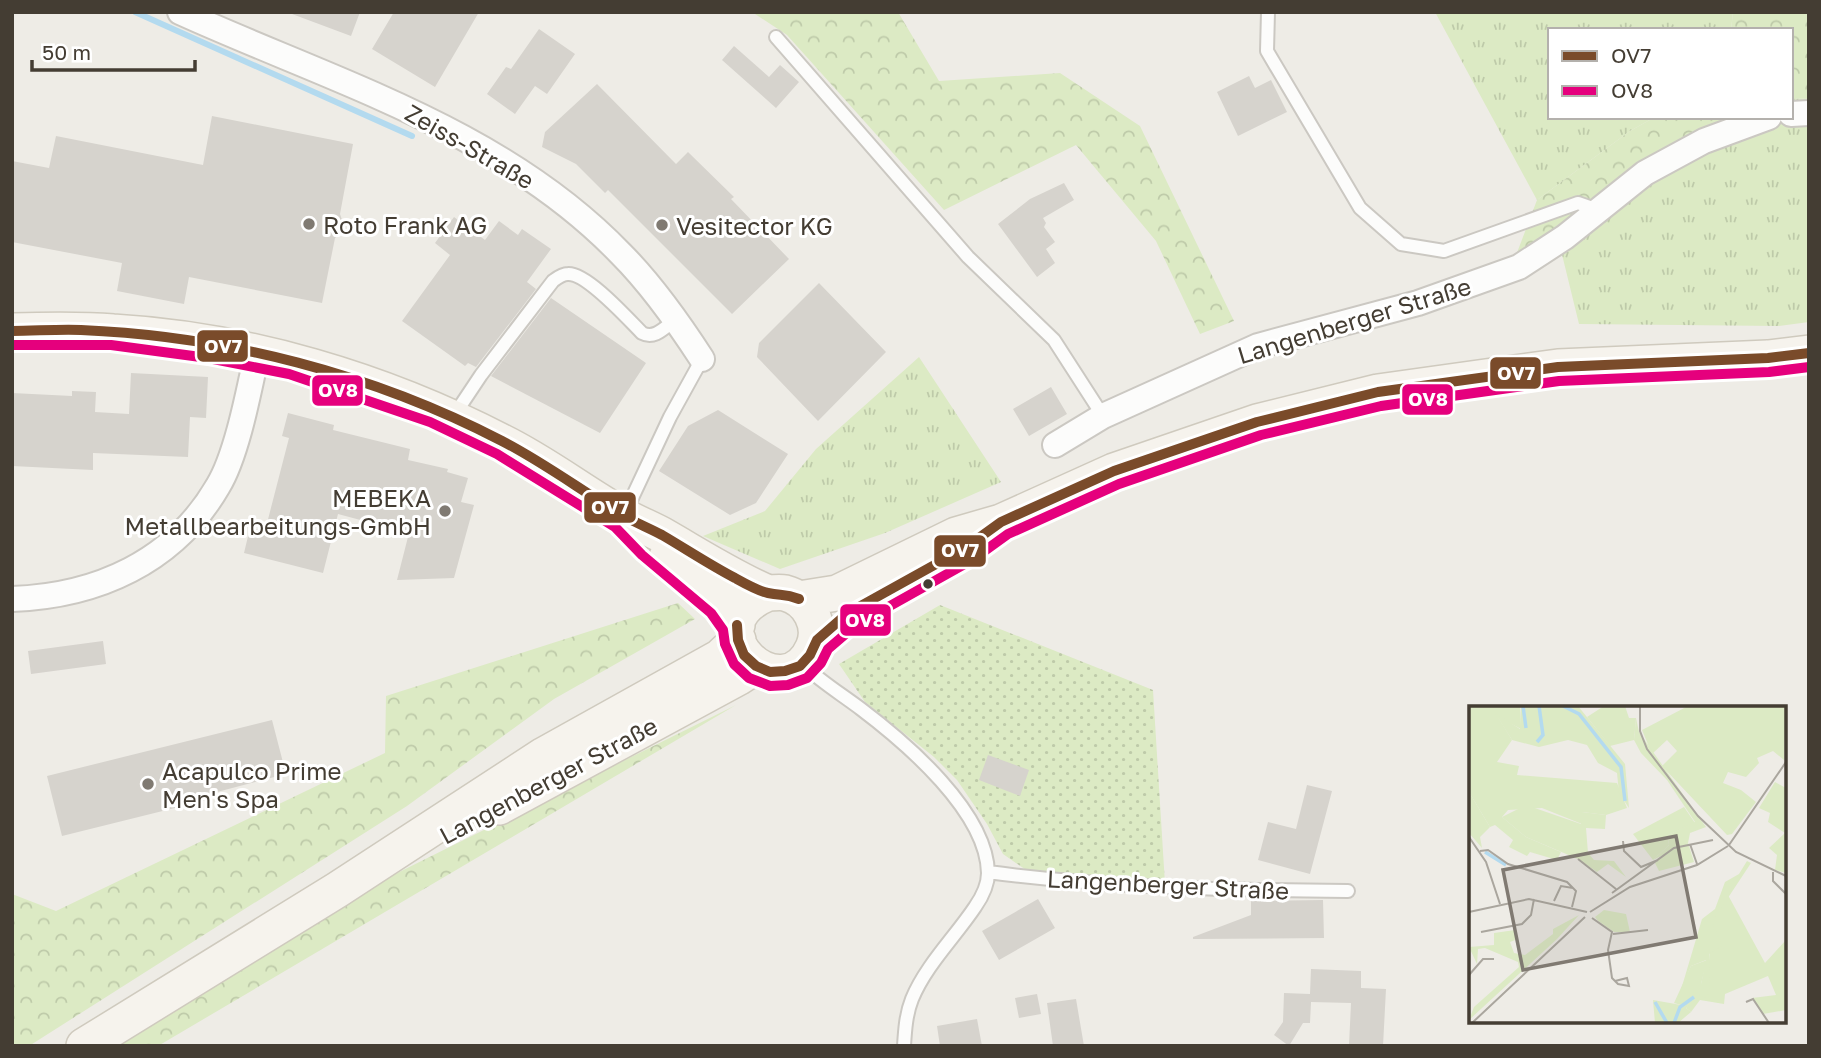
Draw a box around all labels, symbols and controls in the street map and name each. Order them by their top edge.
scale bar [32,28,194,72]
legend [1548,28,1793,119]
text: 50 m [42,39,91,65]
text: OV7 [1611,42,1651,68]
text: OV8 [1611,77,1653,103]
street label: Zeiss-Straße [400,97,540,195]
place label: Roto Frank AG [323,210,487,239]
place label: Vesitector KG [676,211,833,240]
marker: Roto Frank AG [301,216,317,232]
marker: Vesitector KG [654,217,670,233]
street label: Langenberger Straße [1234,271,1474,369]
line badge: OV7 [196,329,249,363]
text: OV7 [204,334,242,357]
line badge: OV7 [1489,356,1542,390]
text: OV7 [1497,361,1535,384]
line badge: OV8 [311,374,364,407]
text: OV8 [318,378,358,401]
line badge: OV8 [1401,383,1454,416]
text: OV8 [1408,387,1448,410]
place label: MEBEKA Metallbearbeitungs-GmbH [125,483,431,540]
line badge: OV7 [583,491,637,524]
text: OV7 [591,495,629,518]
marker: MEBEKA Metallbearbeitungs-GmbH [437,503,453,519]
line badge: OV7 [933,534,987,568]
text: OV7 [941,538,979,561]
unlabelled marker [921,577,935,591]
line badge: OV8 [839,603,892,637]
text: OV8 [845,608,885,631]
inset map [1469,706,1786,1023]
street label: Langenberger Straße [434,710,662,850]
place label: Acapulco Prime Men's Spa [162,756,341,813]
marker: Acapulco Prime Men's Spa [140,776,156,792]
street label: Langenberger Straße [1046,863,1290,905]

